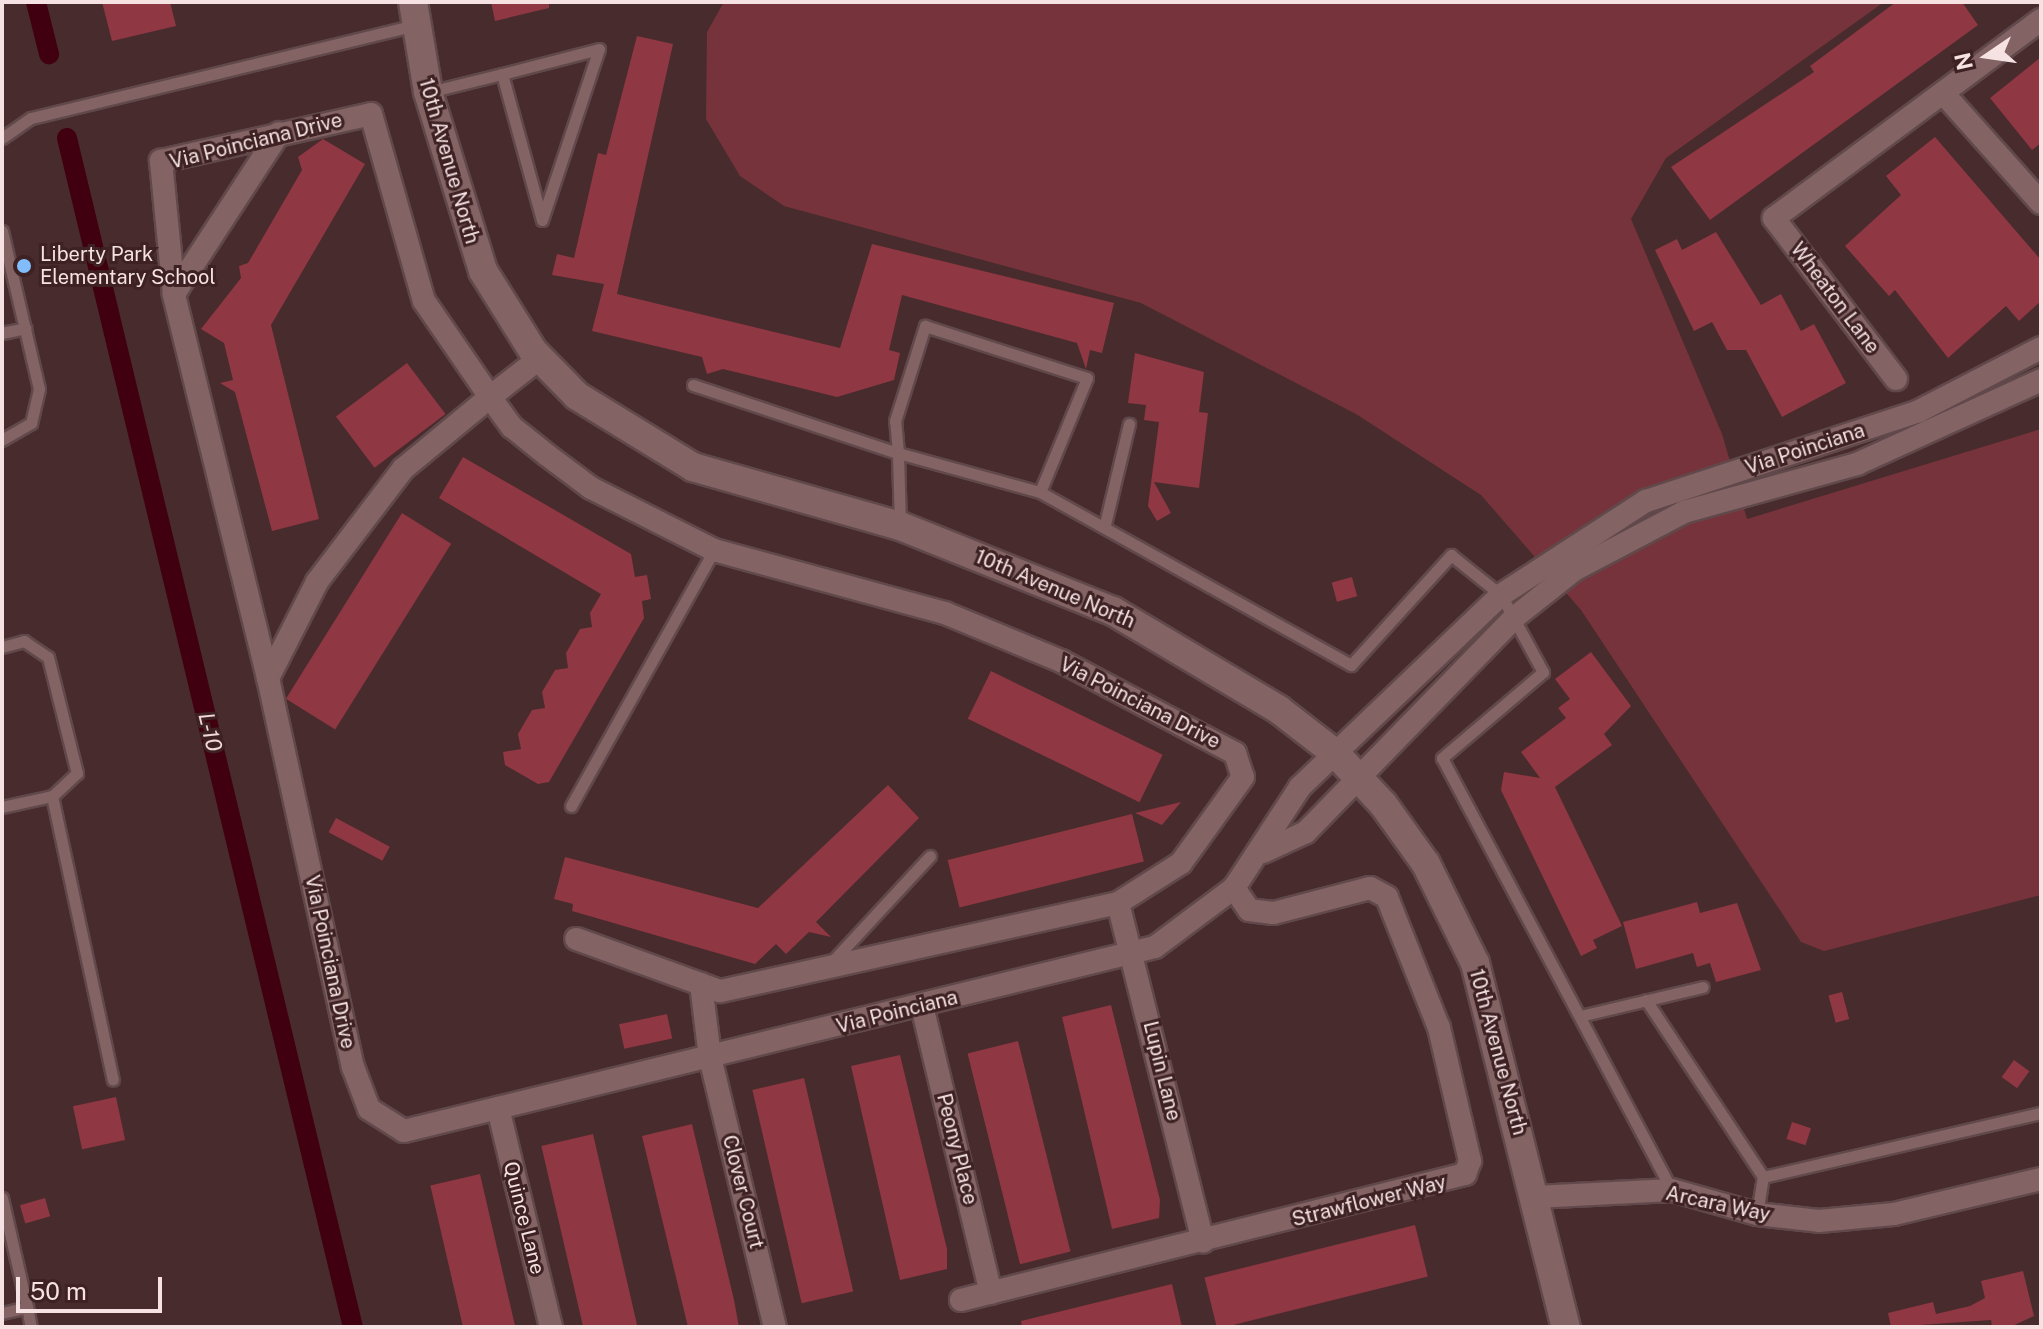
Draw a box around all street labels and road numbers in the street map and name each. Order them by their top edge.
street label: 10th Avenue North [414,75,484,247]
street label: Via Poinciana Drive [167,108,345,174]
street label: Wheaton Lane [1785,238,1885,358]
street label: Via Poinciana [1742,418,1868,480]
street label: 10th Avenue North [972,545,1138,633]
street label: Via Poinciana Drive [1056,652,1224,754]
street label: Via Poinciana Drive [300,873,360,1051]
street label: 10th Avenue North [1464,966,1532,1138]
street label: Via Poinciana [834,985,960,1039]
street label: Lupin Lane [1138,1019,1186,1123]
street label: Peony Place [932,1091,982,1207]
street label: Clover Court [717,1133,769,1251]
street label: Quince Lane [498,1159,550,1277]
street label: Strawflower Way [1289,1170,1449,1232]
street label: Arcara Way [1663,1181,1773,1227]

